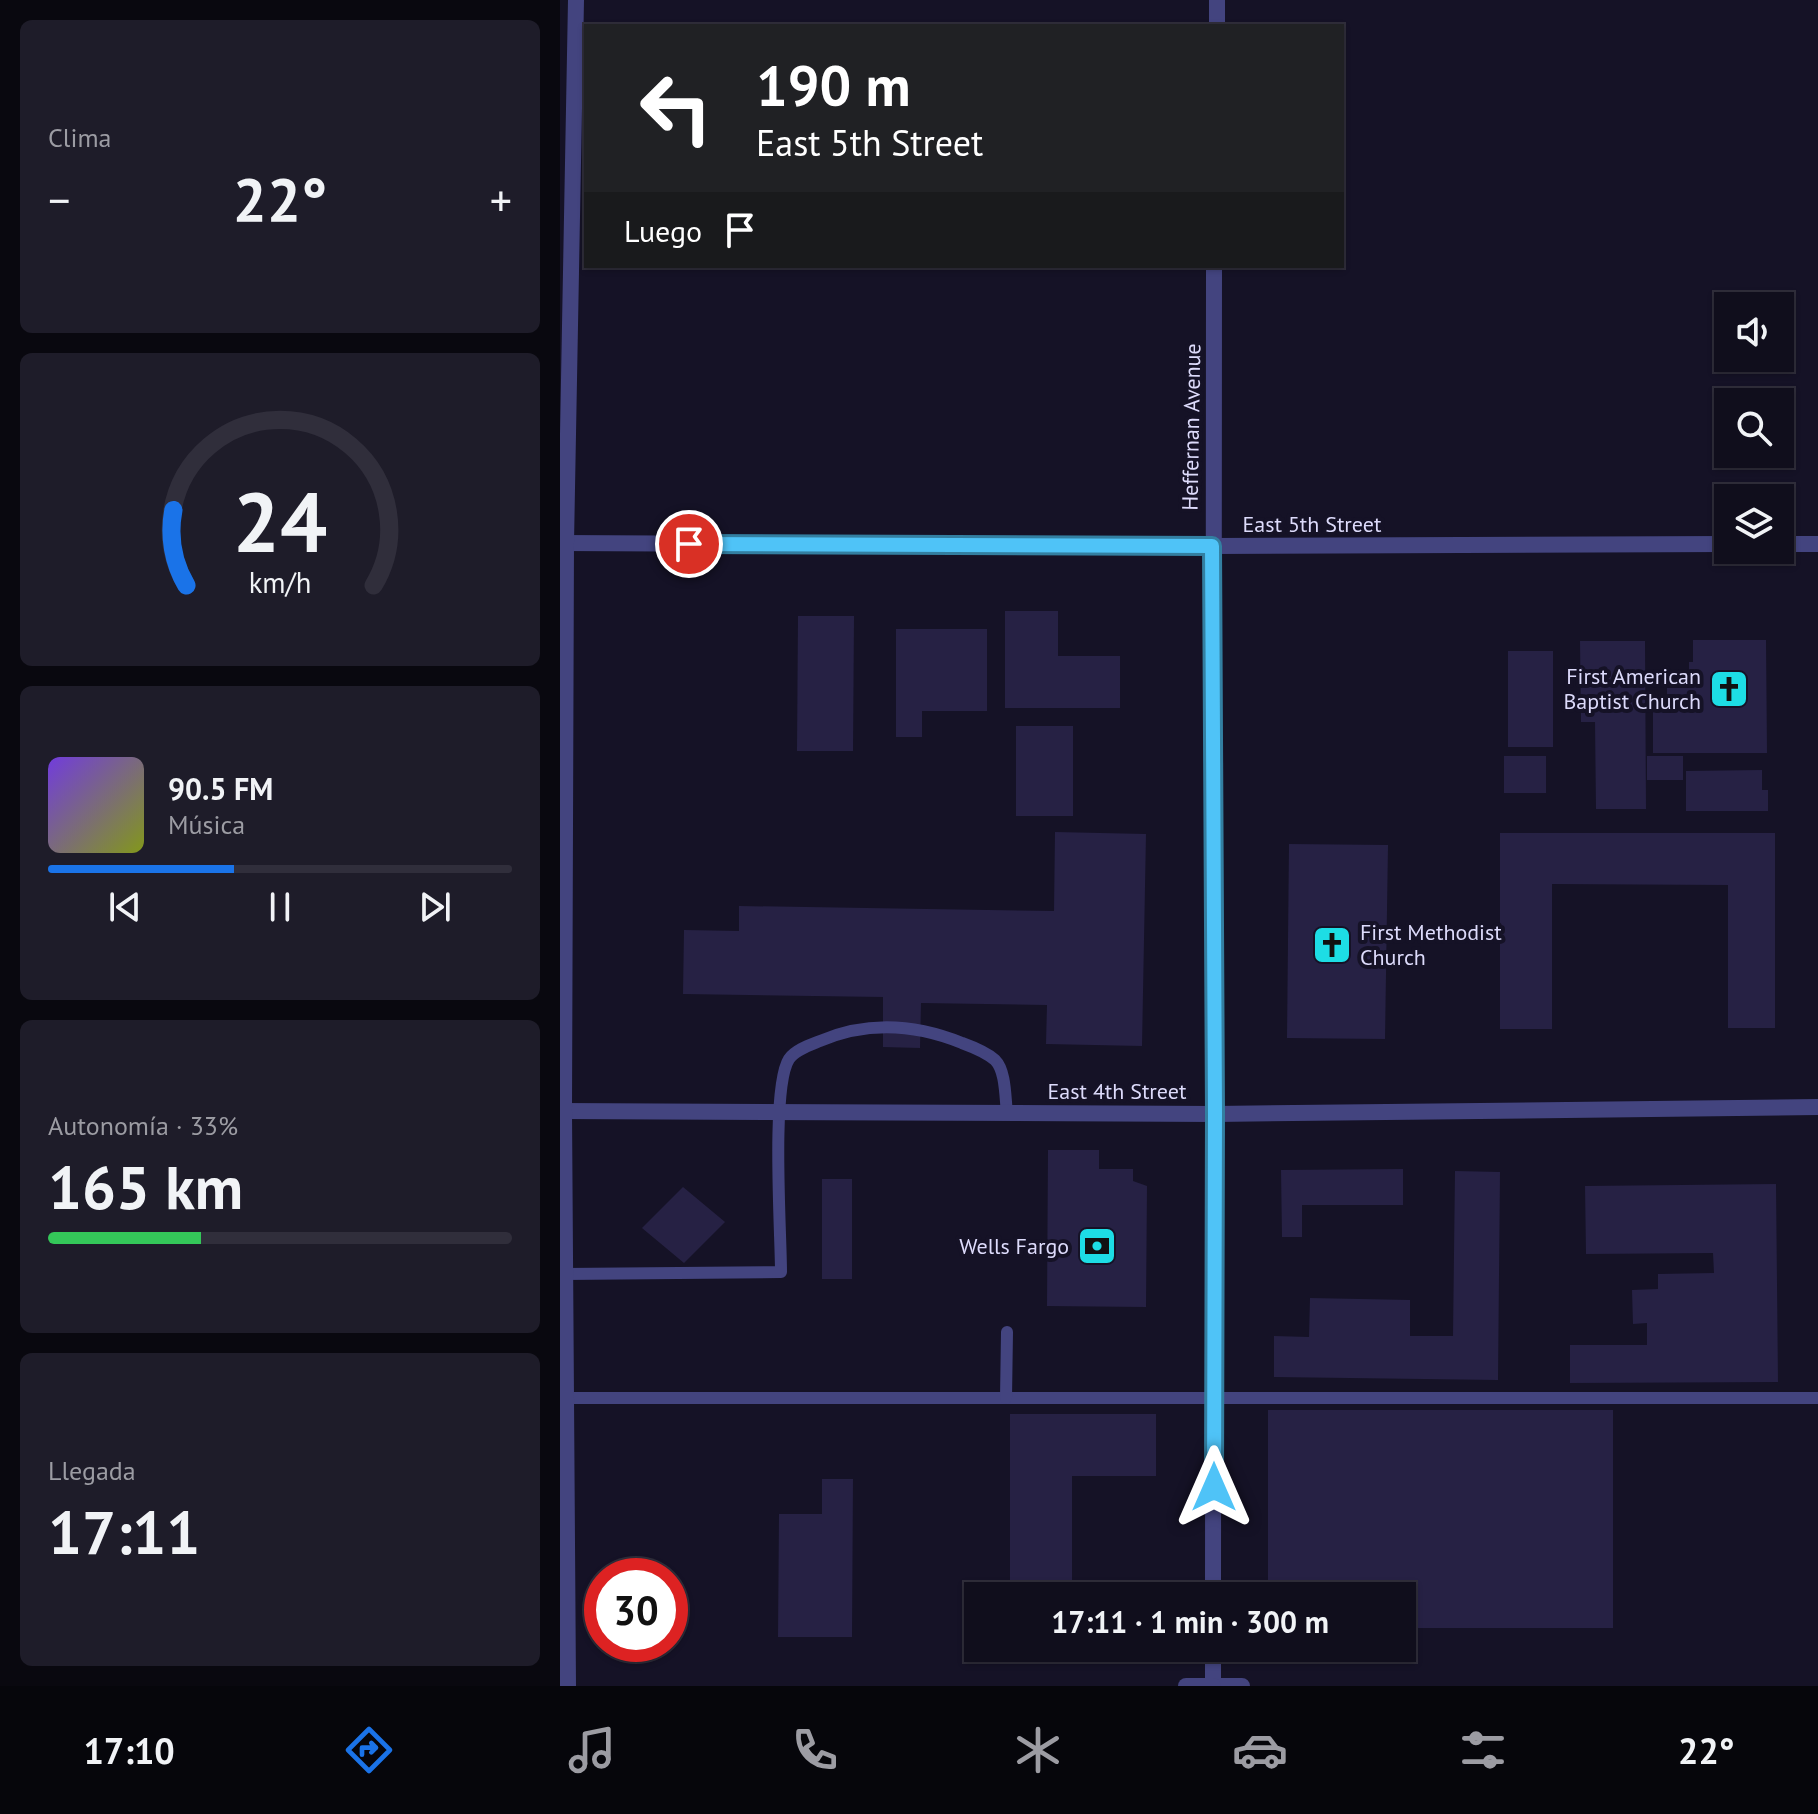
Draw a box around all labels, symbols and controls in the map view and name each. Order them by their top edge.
text: 190 m [756,49,911,121]
icon: left [624,56,728,160]
text: East 5th Street [756,119,983,166]
text: Clima [48,121,111,154]
text: 22° [233,160,327,238]
text: − [48,171,70,228]
text: + [490,171,512,228]
icon: arrive [718,208,762,252]
text: Luego [624,211,702,250]
map controls [1714,292,1794,564]
button: sound [1714,292,1794,372]
street label: Heffernan Avenue [1176,343,1206,511]
button: search [1714,388,1794,468]
text: 24 [233,466,327,574]
button: layers [1714,484,1794,564]
pin [655,510,723,578]
street label: East 5th Street [1243,510,1382,538]
icon: arrive [667,522,711,566]
text: km/h [249,564,311,601]
place label: First American Baptist Church [1563,662,1701,715]
church icon: First American Baptist Church [1708,668,1750,710]
text: 90.5 FM [168,769,273,808]
text: Música [168,808,245,841]
icon: previous [103,885,147,929]
icon: pause [258,885,302,929]
icon: next [413,885,457,929]
place label: First Methodist Church [1360,918,1502,971]
church icon: First Methodist Church [1311,924,1353,966]
street label: East 4th Street [1048,1077,1187,1105]
text: Autonomía · 33% [48,1109,238,1142]
text: 165 km [48,1148,243,1226]
bank icon: Wells Fargo [1076,1225,1118,1267]
place label: Wells Fargo [959,1232,1069,1260]
position arrow [1172,1445,1256,1529]
text: Llegada [48,1454,136,1487]
text: 17:11 [48,1493,200,1571]
speed limit sign: 30 [584,1558,688,1662]
text: 17:11 · 1 min · 300 m [1051,1602,1329,1641]
icon: directions [341,1722,397,1778]
icon: music [564,1722,620,1778]
icon: phone [787,1722,843,1778]
icon: climate [1010,1722,1066,1778]
icon: car [1232,1722,1288,1778]
icon: filters [1455,1722,1511,1778]
text: 17:10 [83,1727,175,1774]
text: 22° [1678,1727,1735,1774]

